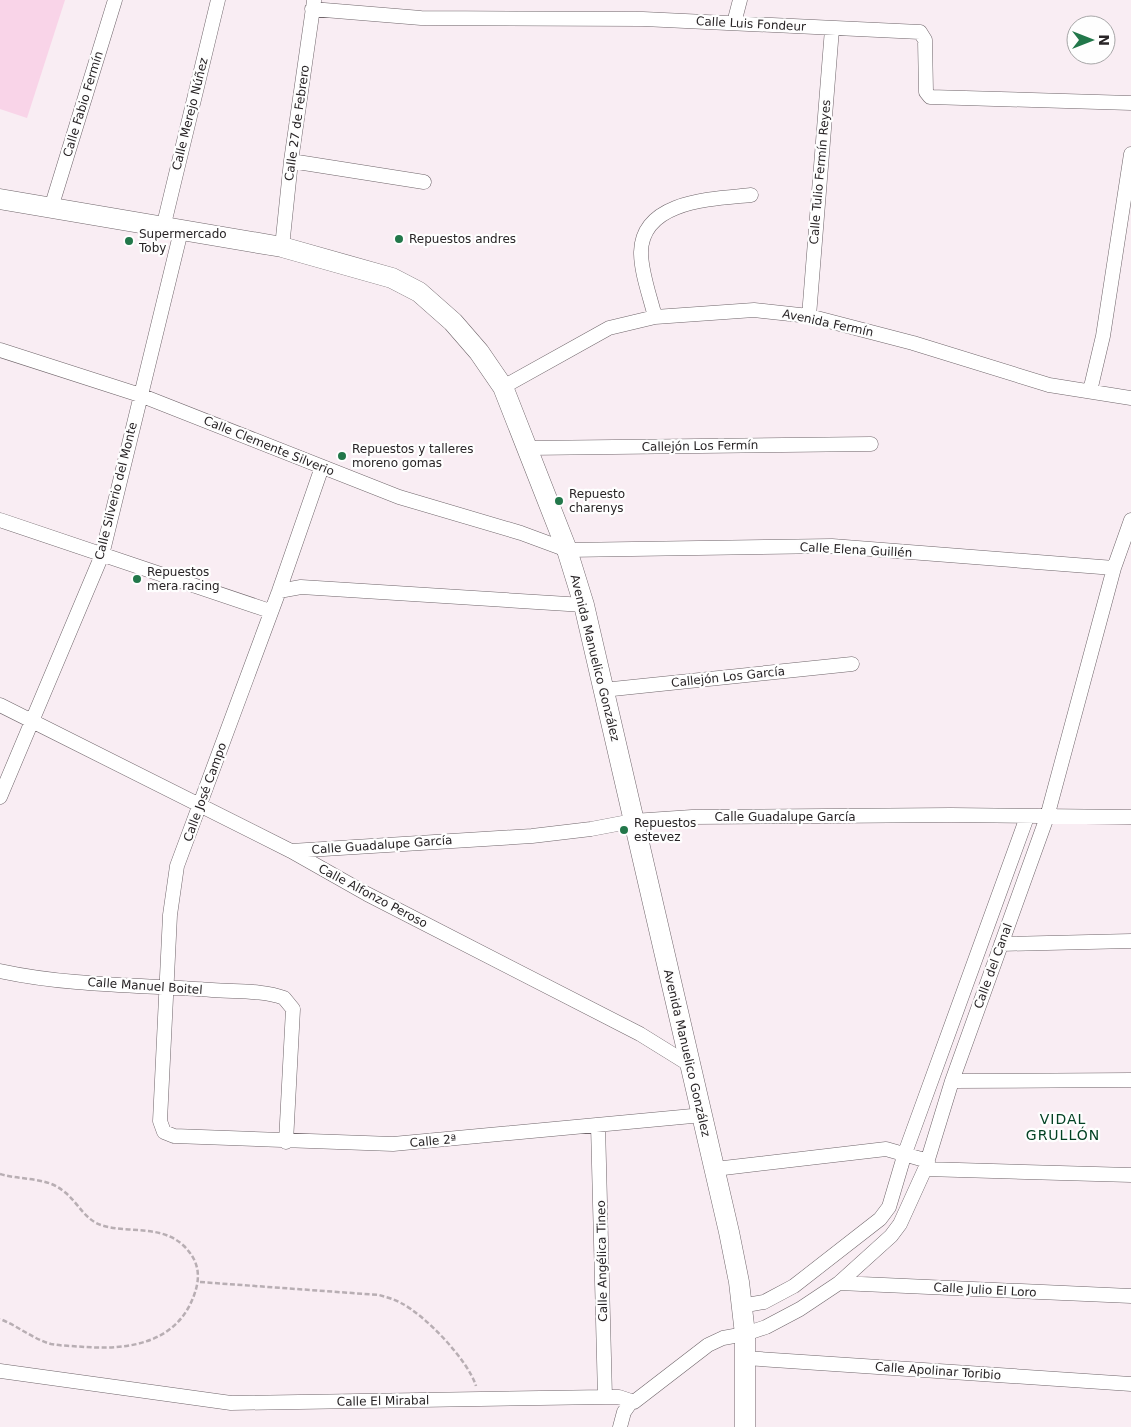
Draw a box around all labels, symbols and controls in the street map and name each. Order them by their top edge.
street label: Calle Luis Fondeur [696,14,806,34]
north arrow [1066,15,1116,65]
text: N [1096,34,1112,46]
street label: Calle Fabio Fermín [60,49,106,159]
street label: Calle Merejo Núñez [169,56,211,172]
street label: Calle 27 de Febrero [282,64,312,182]
street label: Calle Tulio Fermín Reyes [807,99,833,245]
place label: Supermercado Toby [138,227,227,255]
place label: Repuestos andres [409,232,516,246]
marker: Repuestos andres [393,233,405,245]
marker: Supermercado Toby [123,235,135,247]
street label: Avenida Fermín [781,307,875,339]
street label: Calle Clemente Silverio [202,413,336,479]
street label: Calle Silverio del Monte [92,421,140,561]
street label: Callejón Los Fermín [642,438,758,454]
place label: Repuestos y talleres moreno gomas [352,442,473,470]
marker: Repuestos y talleres moreno gomas [336,450,348,462]
place label: Repuesto charenys [569,487,625,515]
marker: Repuesto charenys [553,495,565,507]
street label: Calle Elena Guillén [799,540,913,560]
place label: Repuestos mera racing [147,565,220,593]
marker: Repuestos mera racing [131,573,143,585]
street label: Avenida Manuelico González [567,573,623,743]
street label: Callejón Los García [670,664,786,690]
street label: Calle José Campo [181,741,229,843]
street label: Calle Guadalupe García [714,810,856,824]
place label: Repuestos estevez [634,816,696,844]
marker: Repuestos estevez [618,824,630,836]
street label: Calle Guadalupe García [311,833,453,857]
street label: Calle Alfonzo Peroso [316,861,430,931]
street label: Calle del Canal [971,921,1015,1011]
street label: Avenida Manuelico González [661,968,713,1138]
street label: Calle Manuel Boitel [87,975,203,997]
district label: VIDAL GRULLÓN [1026,1111,1100,1143]
street label: Calle 2ª [409,1132,457,1150]
street label: Calle Angélica Tineo [594,1200,610,1322]
street label: Calle Julio El Loro [933,1280,1037,1300]
street label: Calle Apolinar Toribio [874,1360,1002,1382]
street label: Calle El Mirabal [337,1393,429,1409]

